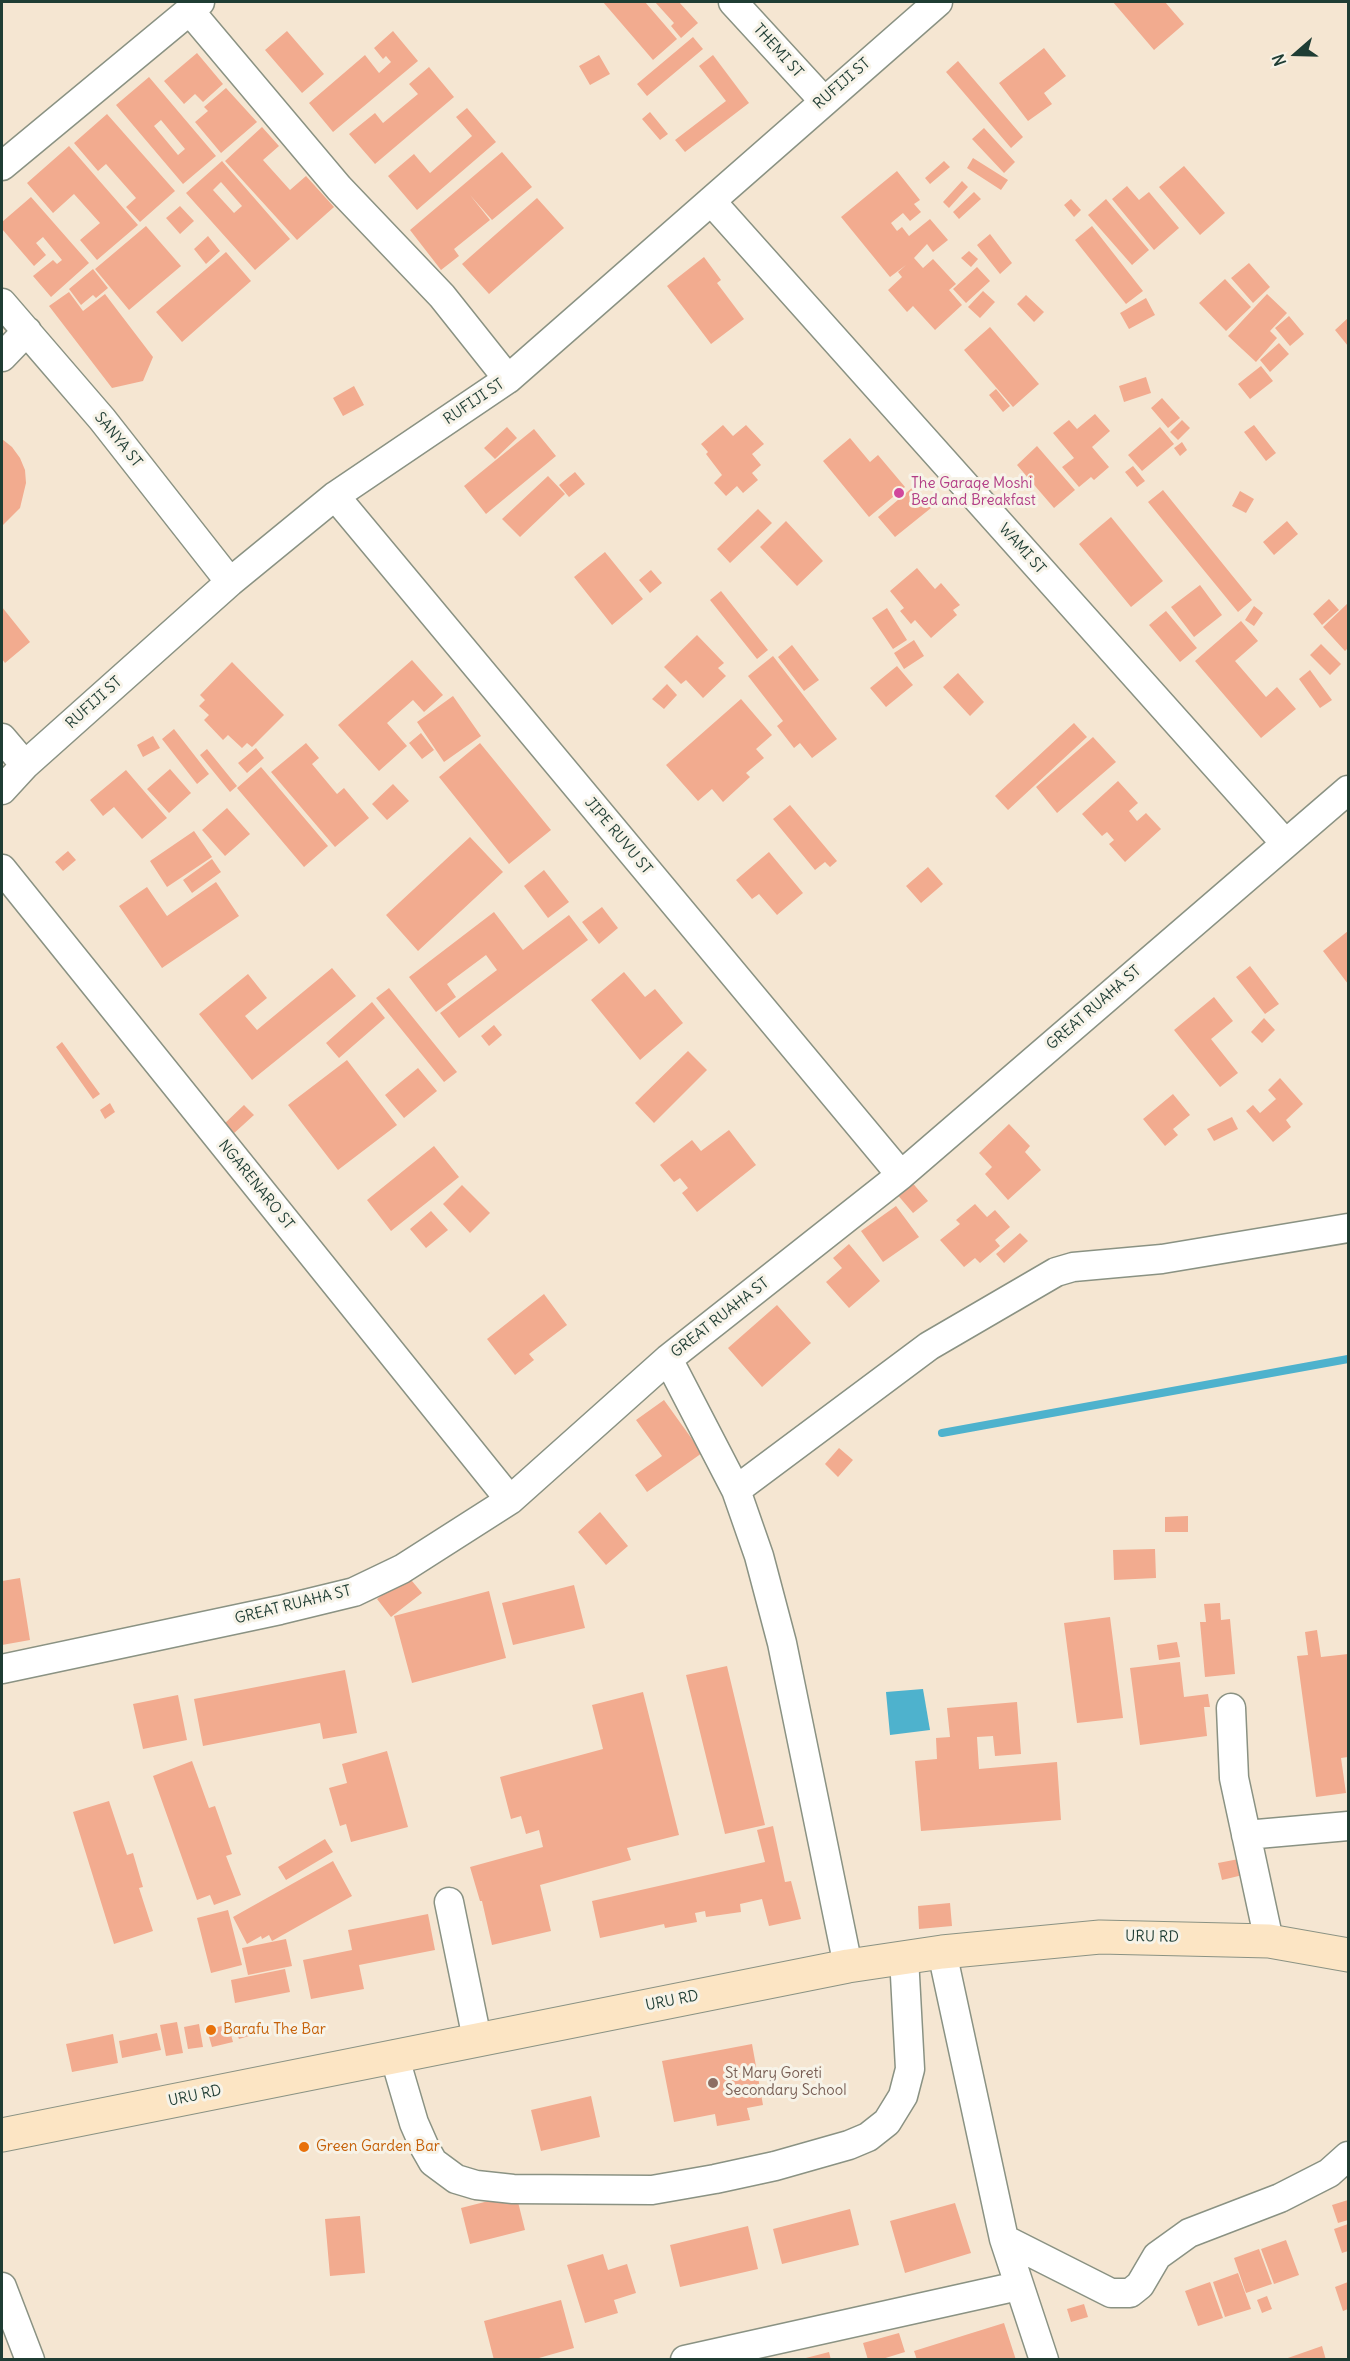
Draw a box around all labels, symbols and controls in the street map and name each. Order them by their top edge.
street label: THEMI ST [749,20,807,82]
north arrow [1266,24,1326,84]
text: N [1268,52,1290,69]
street label: RUFIJI ST [810,55,874,113]
street label: RUFIJI ST [440,375,508,429]
street label: SANYA ST [90,409,146,471]
place label: The Garage Moshi Bed and Breakfast [911,475,1036,510]
marker: The Garage Moshi Bed and Breakfast [892,486,906,500]
street label: WAMI ST [995,520,1049,578]
street label: RUFIJI ST [62,673,126,733]
street label: JIPE RUVU ST [581,794,655,878]
street label: GREAT RUAHA ST [1043,962,1145,1054]
street label: NGARENARO ST [214,1137,298,1233]
street label: GREAT RUAHA ST [668,1274,772,1362]
street label: GREAT RUAHA ST [233,1582,353,1628]
street label: URU RD [1125,1928,1179,1946]
street label: URU RD [644,1987,700,2015]
place label: Barafu The Bar [223,2021,326,2039]
marker: Barafu The Bar [204,2023,218,2037]
place label: St Mary Goreti Secondary School [725,2065,846,2100]
marker: St Mary Goreti Secondary School [706,2076,720,2090]
street label: URU RD [167,2082,223,2110]
place label: Green Garden Bar [316,2138,440,2156]
marker: Green Garden Bar [297,2140,311,2154]

